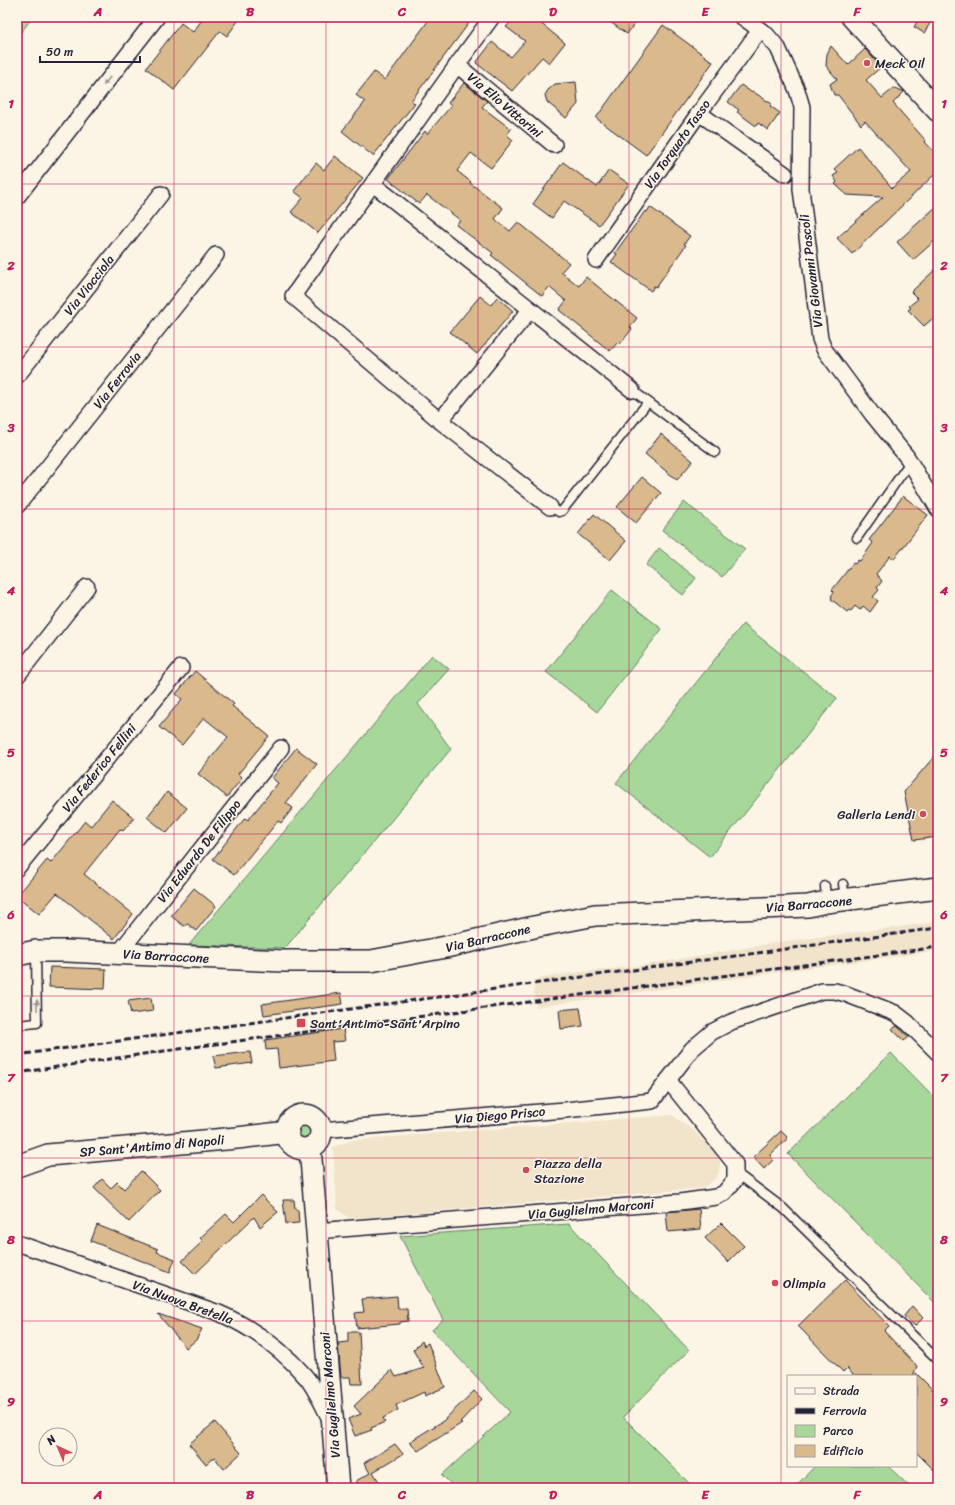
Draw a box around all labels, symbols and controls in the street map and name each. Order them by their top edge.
text: A [93,0,102,23]
text: B [246,0,255,23]
text: C [397,0,407,23]
text: D [549,0,557,23]
text: E [701,0,710,23]
text: F [852,0,861,23]
scale bar [40,38,140,64]
text: 50 m [46,41,73,63]
place label: Meck Oil [875,52,925,75]
marker: Meck Oil [862,58,872,68]
street label: Via Elio Vittorini [462,66,548,144]
one-way arrow [103,75,112,86]
text: 1 [8,92,14,115]
text: 1 [941,92,947,115]
street label: Via Torquato Tasso [638,94,717,193]
street label: Via Giovanni Pascoli [793,213,829,329]
street label: Via Viocciola [58,249,121,321]
text: 2 [6,254,15,277]
text: 2 [939,254,948,277]
street label: Via Ferrovia [87,346,147,414]
text: 3 [6,416,15,439]
text: 3 [939,416,948,439]
text: 4 [6,579,16,602]
text: 4 [939,579,949,602]
street label: Via Federico Fellini [56,718,142,817]
text: 5 [7,741,15,764]
text: 5 [940,741,948,764]
street label: Via Eduardo De Filippo [151,794,247,908]
place label: Galleria Lendi [837,803,915,826]
marker: Galleria Lendi [918,809,928,819]
street label: Via Barraccone [765,889,853,919]
text: 6 [6,903,15,926]
text: 6 [939,903,948,926]
street label: Via Barraccone [443,917,533,959]
street label: Via Barraccone [122,942,210,970]
one-way arrow [34,998,40,1011]
place label: Sant'Antimo-Sant'Arpino [310,1012,460,1035]
marker: Sant'Antimo-Sant'Arpino [295,1017,307,1029]
text: 7 [7,1066,16,1089]
text: 7 [940,1066,949,1089]
street label: Via Diego Prisco [454,1100,547,1130]
street label: SP Sant'Antimo di Napoli [79,1128,226,1164]
place label: Piazza della Stazione [534,1152,602,1190]
marker: Piazza della Stazione [521,1165,531,1175]
street label: Via Guglielmo Marconi [527,1192,655,1226]
text: 8 [6,1228,15,1251]
text: 8 [939,1228,948,1251]
place label: Olimpia [783,1272,826,1295]
street label: Via Nuova Bretella [129,1273,237,1331]
marker: Olimpia [770,1278,780,1288]
street label: Via Guglielmo Marconi [313,1331,347,1459]
legend [787,1375,917,1467]
text: Strada [823,1380,860,1402]
text: 9 [7,1390,15,1413]
text: 9 [940,1390,948,1413]
text: Ferrovia [823,1400,867,1422]
text: Parco [823,1420,853,1442]
north arrow [38,1427,78,1467]
text: N [41,1430,61,1450]
text: Edificio [823,1440,863,1462]
text: A [93,1483,102,1505]
text: B [246,1483,255,1505]
text: C [397,1483,407,1505]
text: D [549,1483,557,1505]
text: E [701,1483,710,1505]
text: F [852,1483,861,1505]

